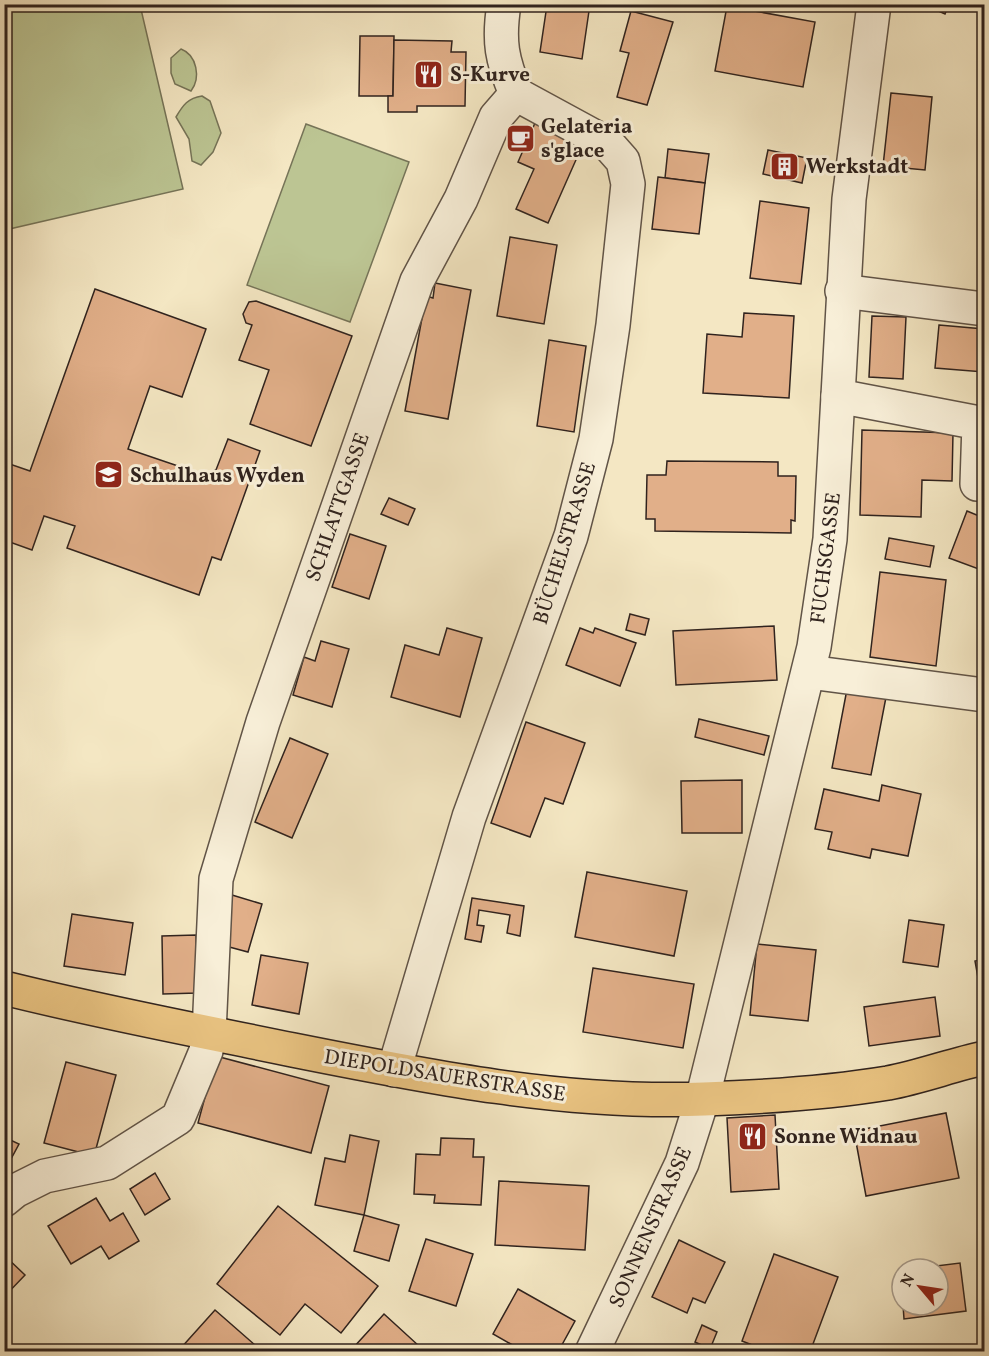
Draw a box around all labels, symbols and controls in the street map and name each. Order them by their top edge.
restaurant icon: S-Kurve [413,58,445,90]
place label: S-Kurve [450,61,530,90]
place label: Gelateria s'glace [541,113,632,166]
cafe icon: Gelateria s'glace [504,122,536,154]
building icon: Werkstadt [769,150,801,182]
place label: Werkstadt [806,153,908,182]
street label: SCHLATTGASSE [299,429,378,586]
school or university icon: Schulhaus Wyden [93,459,125,491]
street label: BÜCHELSTRASSE [527,459,604,628]
place label: Schulhaus Wyden [130,462,305,491]
street label: FUCHSGASSE [804,491,849,626]
street label: DIEPOLDSAUERSTRASSE [322,1043,568,1110]
restaurant icon: Sonne Widnau [737,1120,769,1152]
place label: Sonne Widnau [774,1123,918,1152]
street label: SONNENSTRASSE [603,1142,700,1313]
north arrow [890,1257,950,1317]
text: N [896,1270,921,1291]

